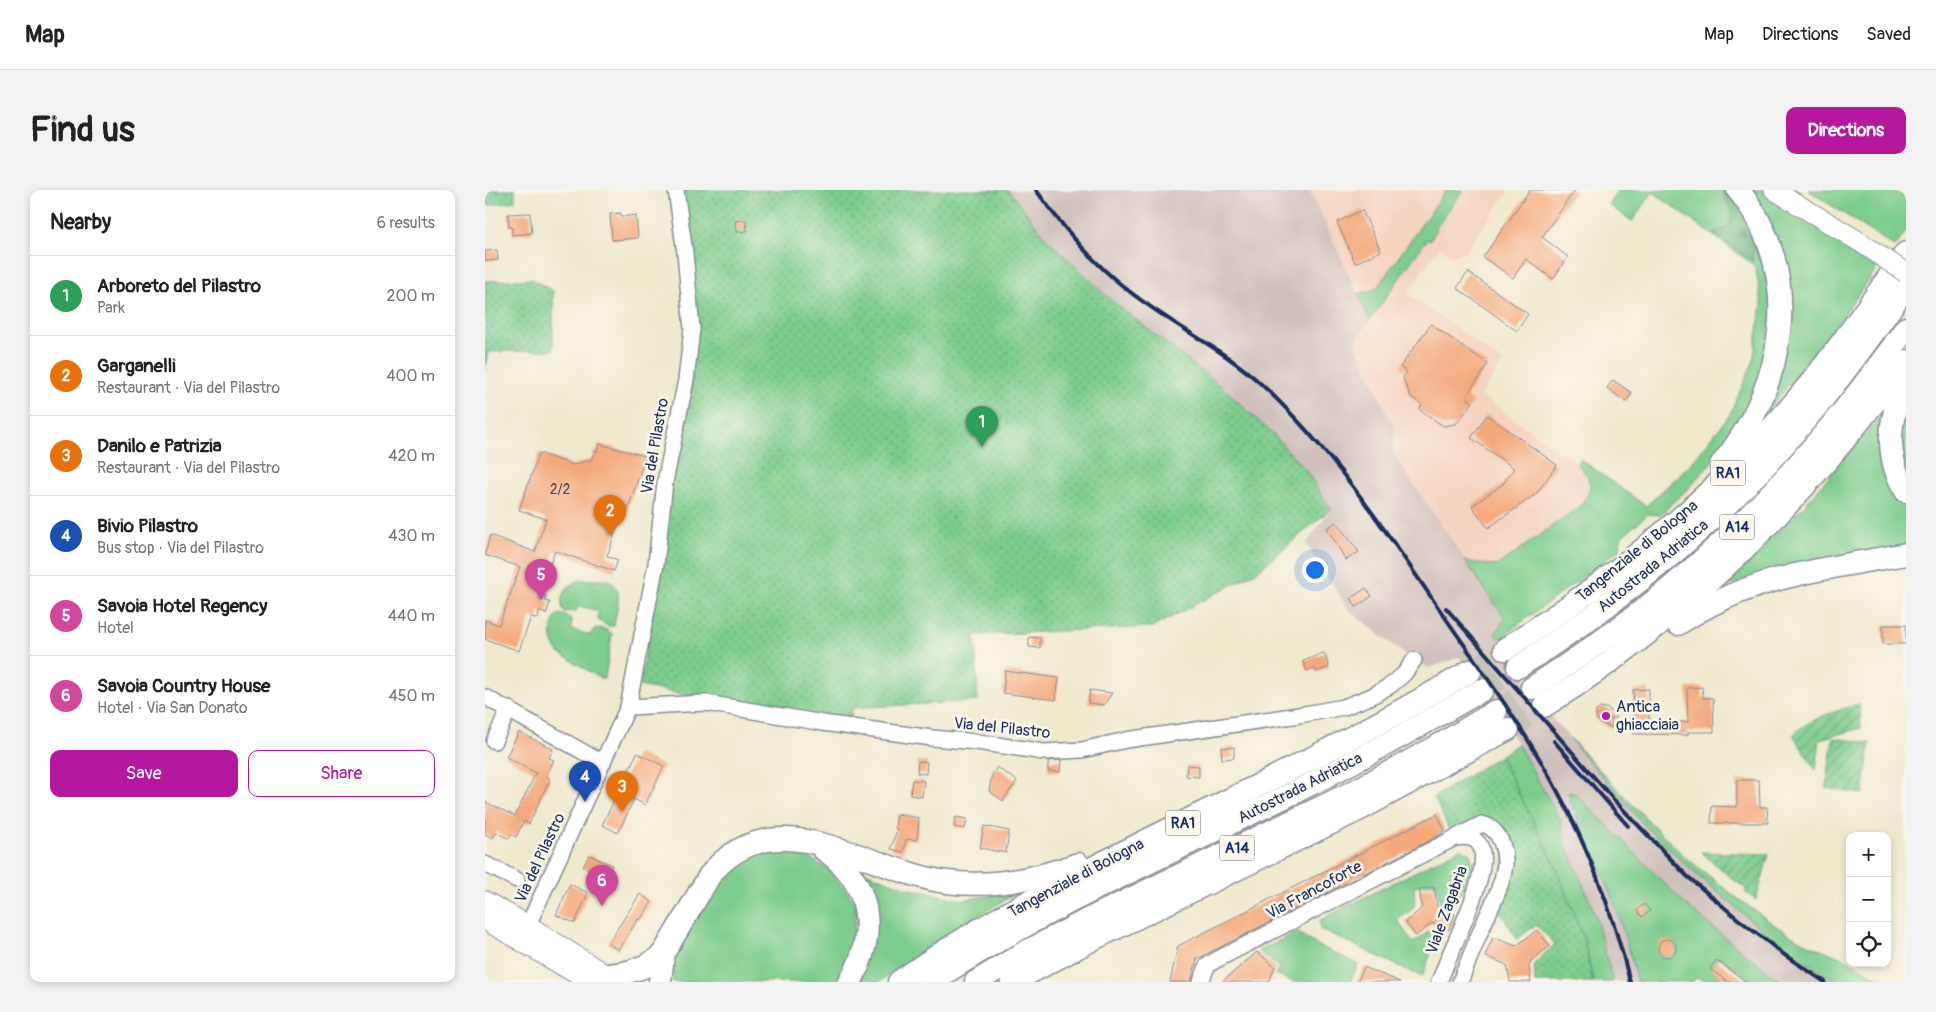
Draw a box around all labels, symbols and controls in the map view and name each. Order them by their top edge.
text: Map [25,20,65,49]
text: Map [1704,23,1734,46]
text: Directions [1762,23,1838,46]
text: Saved [1866,23,1911,46]
button: Directions [1786,107,1906,154]
text: Find us [30,108,135,152]
text: Nearby [50,209,111,236]
text: 6 results [377,213,435,233]
text: Arboreto del Pilastro [97,274,261,298]
text: 1 [63,286,69,306]
text: 200 m [387,286,435,306]
text: Park [97,298,125,318]
text: Garganelli [97,354,176,378]
text: 2 [62,366,70,386]
text: 400 m [386,366,435,386]
text: Restaurant · Via del Pilastro [97,378,280,398]
street label: Via del Pilastro [637,396,673,496]
pin: 1 [966,406,998,447]
text: Danilo e Patrizia [97,434,222,458]
text: 3 [62,446,70,466]
text: 420 m [388,446,435,466]
text: Restaurant · Via del Pilastro [97,458,280,478]
road number: RA1 [1711,460,1745,486]
house number: 2/2 [550,481,571,498]
pin: 2 [594,495,626,536]
street label: Tangenziale di Bologna [1572,496,1702,606]
text: Bivio Pilastro [97,514,198,538]
road number: A14 [1719,514,1755,540]
street label: Autostrada Adriatica [1593,515,1713,617]
text: 4 [61,526,71,546]
text: 430 m [388,526,435,546]
text: Bus stop · Via del Pilastro [97,538,264,558]
your location [1302,557,1328,583]
pin: 5 [525,559,557,600]
text: Savoia Hotel Regency [97,594,267,618]
text: 5 [62,606,70,626]
text: 440 m [388,606,435,626]
text: Hotel [97,618,134,638]
text: Savoia Country House [97,674,270,698]
text: 6 [61,686,71,706]
text: 450 m [388,686,435,706]
place label: Antica ghiacciaia [1616,697,1679,735]
text: Hotel · Via San Donato [97,698,248,718]
marker: Antica ghiacciaia [1600,710,1612,722]
street label: Via del Pilastro [953,713,1052,743]
street label: Autostrada Adriatica [1234,748,1366,828]
button: Save [50,750,238,797]
button: Share [248,750,435,797]
pin: 4 [569,761,601,802]
pin: 3 [606,771,638,812]
street label: Via del Pilastro [510,809,570,906]
road number: RA1 [1165,810,1201,836]
map controls [1846,832,1891,967]
button: + [1846,832,1891,877]
street label: Tangenziale di Bologna [1005,834,1147,922]
road number: A14 [1219,836,1255,860]
street label: Via Francoforte [1263,856,1365,924]
street label: Viale Zagabria [1422,863,1472,957]
pin: 6 [586,865,618,906]
button: − [1846,877,1891,922]
button: locate [1846,922,1891,967]

